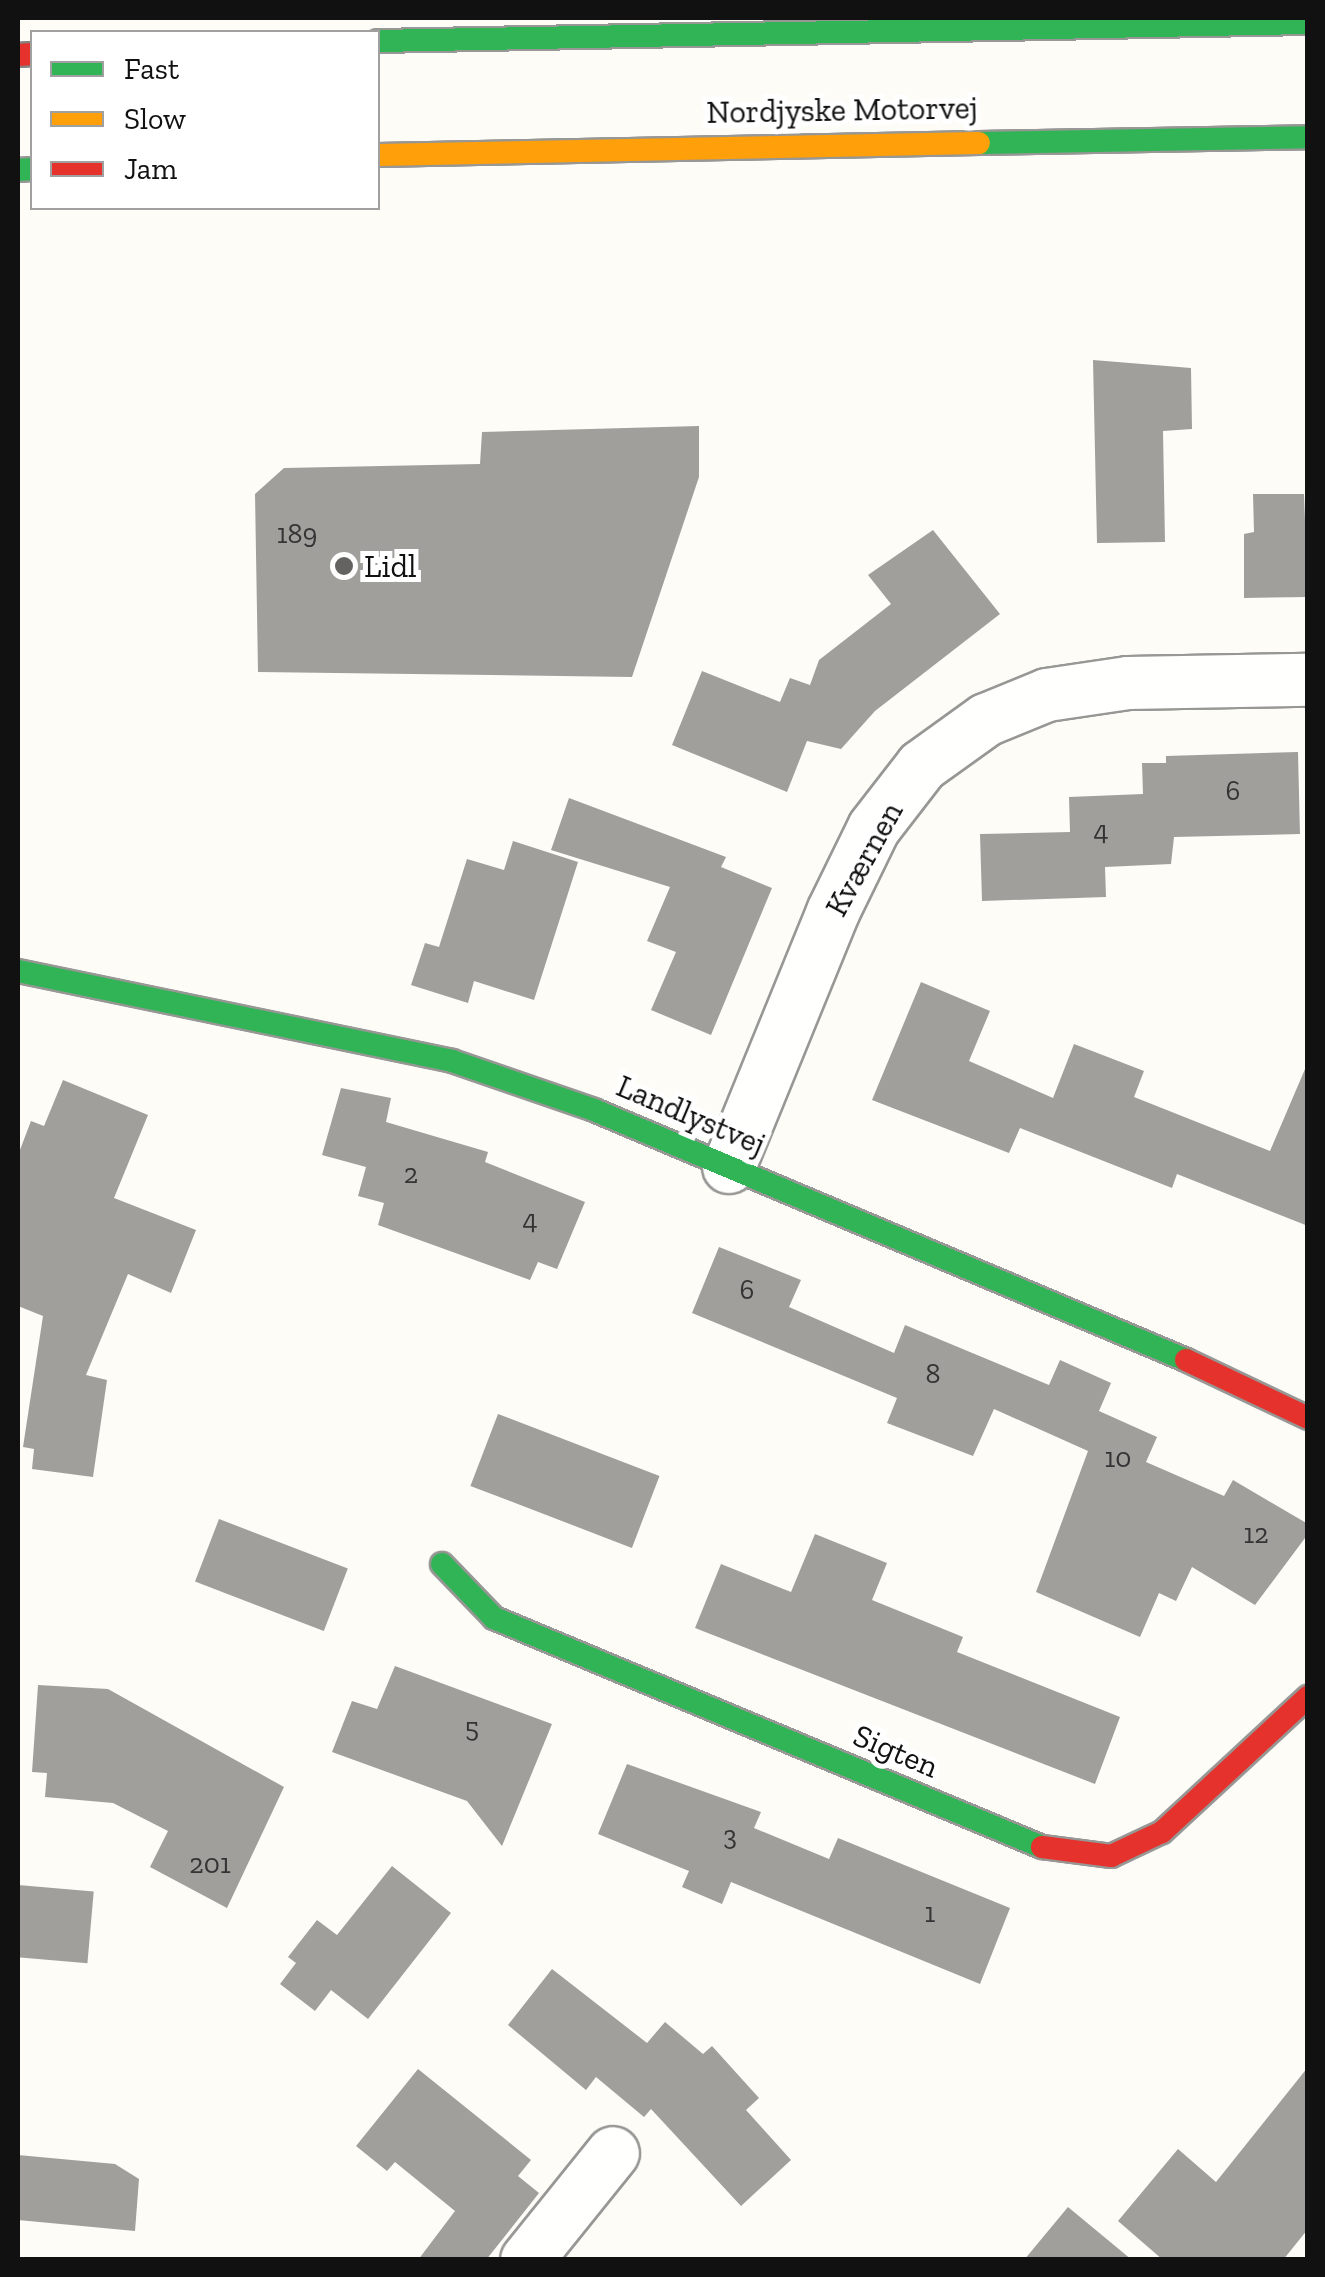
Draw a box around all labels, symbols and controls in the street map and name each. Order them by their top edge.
legend [30,30,380,210]
text: Fast [124,51,179,87]
street label: Nordjyske Motorvej [706,88,978,132]
text: Slow [124,101,186,137]
text: Jam [124,151,177,187]
house number: 189 [277,517,317,551]
place label: Lidl [364,547,416,585]
marker: Lidl [333,555,355,577]
house number: 6 [1226,774,1240,808]
street label: Kværnen [817,795,911,923]
house number: 4 [1093,814,1109,848]
street label: Landlystvej [611,1067,771,1163]
house number: 2 [404,1157,418,1191]
house number: 4 [522,1203,538,1237]
house number: 6 [740,1273,754,1307]
house number: 8 [925,1357,941,1391]
house number: 10 [1105,1441,1131,1475]
house number: 12 [1243,1517,1269,1551]
house number: 5 [465,1711,479,1745]
street label: Sigten [848,1716,944,1786]
house number: 3 [723,1819,737,1853]
house number: 201 [189,1847,231,1881]
house number: 1 [925,1896,935,1930]

